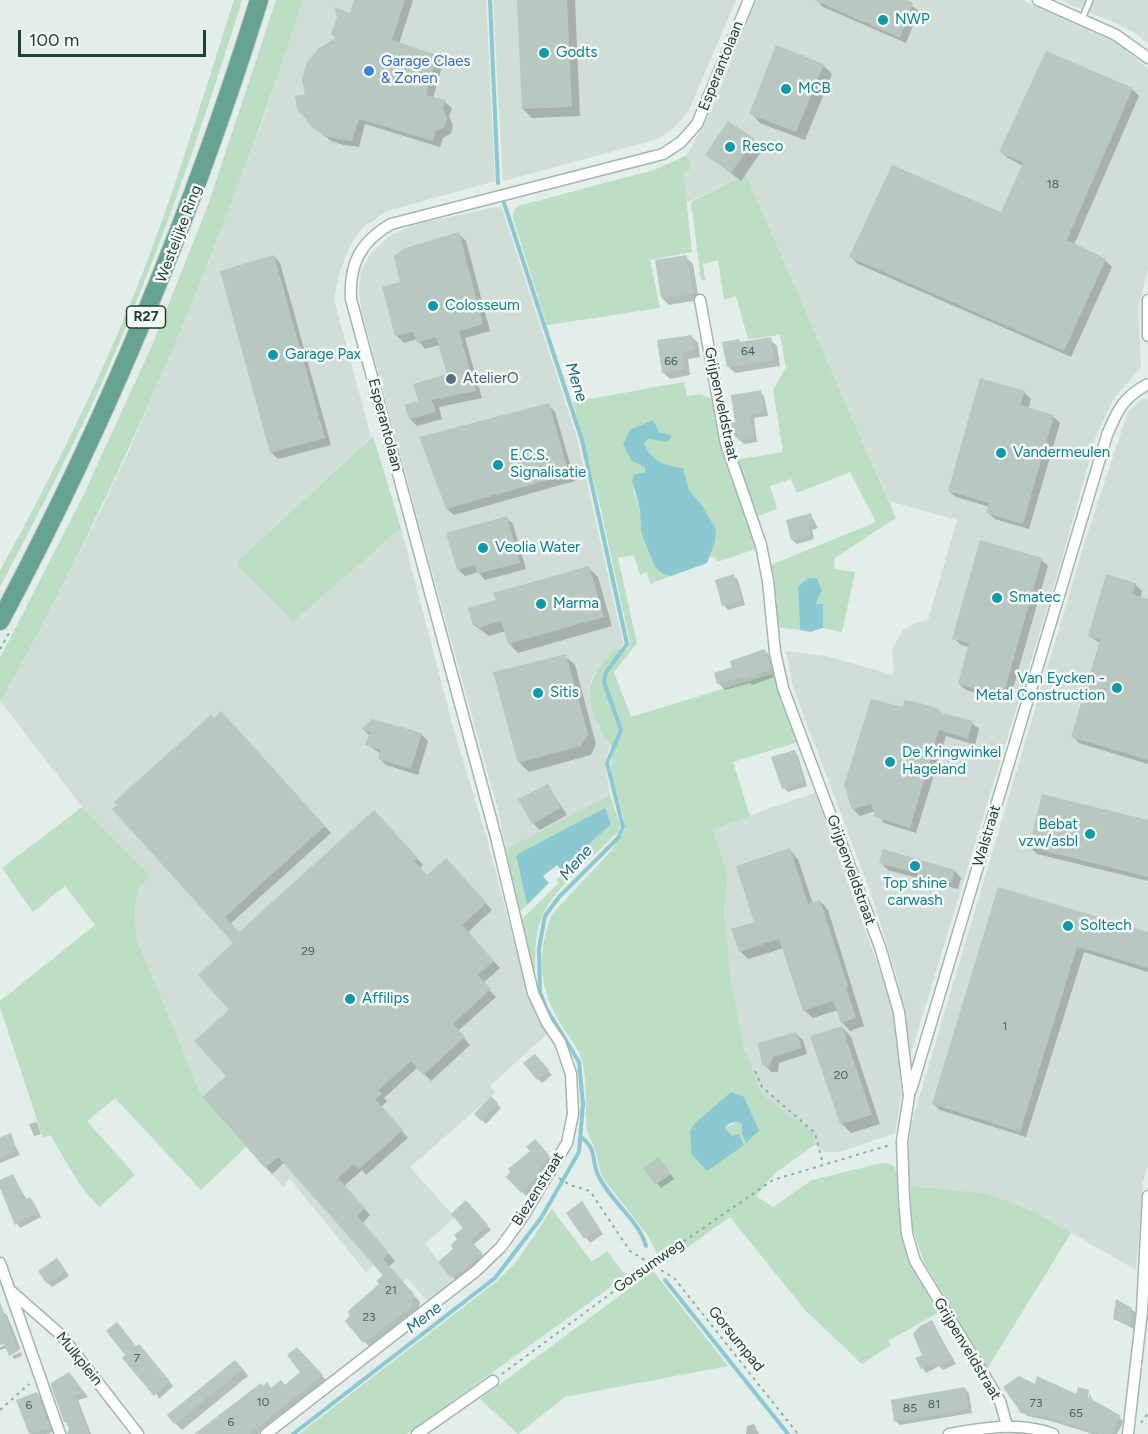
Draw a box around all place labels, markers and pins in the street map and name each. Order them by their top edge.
place label: NWP [895,11,930,29]
marker: NWP [876,13,890,27]
place label: Godts [556,44,598,62]
marker: Godts [537,46,551,60]
place label: Garage Claes & Zonen [381,53,470,88]
marker: Garage Claes & Zonen [362,64,376,78]
place label: MCB [798,80,831,98]
marker: MCB [779,82,793,96]
place label: Resco [742,138,783,156]
marker: Resco [723,140,737,154]
place label: Colosseum [445,297,520,315]
marker: Colosseum [426,299,440,313]
place label: Garage Pax [285,346,361,364]
marker: Garage Pax [266,348,280,362]
place label: AtelierO [463,370,519,388]
marker: AtelierO [444,372,458,386]
place label: Vandermeulen [1013,444,1110,462]
marker: Vandermeulen [994,446,1008,460]
place label: E.C.S. Signalisatie [510,447,586,482]
marker: E.C.S. Signalisatie [491,458,505,472]
place label: Veolia Water [495,539,580,557]
marker: Veolia Water [476,541,490,555]
place label: Smatec [1009,589,1061,607]
marker: Smatec [990,591,1004,605]
place label: Marma [553,595,599,613]
marker: Marma [534,597,548,611]
place label: Van Eycken - Metal Construction [976,670,1105,705]
marker: Van Eycken - Metal Construction [1110,681,1124,695]
place label: Sitis [550,684,579,702]
marker: Sitis [531,686,545,700]
place label: De Kringwinkel Hageland [902,744,1001,779]
marker: De Kringwinkel Hageland [883,755,897,769]
place label: Bebat vzw/asbl [1019,816,1078,851]
marker: Bebat vzw/asbl [1083,827,1097,841]
marker: Top shine carwash [908,859,922,873]
place label: Top shine carwash [883,875,947,910]
place label: Soltech [1080,917,1132,935]
marker: Soltech [1061,919,1075,933]
place label: Affilips [362,990,409,1008]
marker: Affilips [343,992,357,1006]

